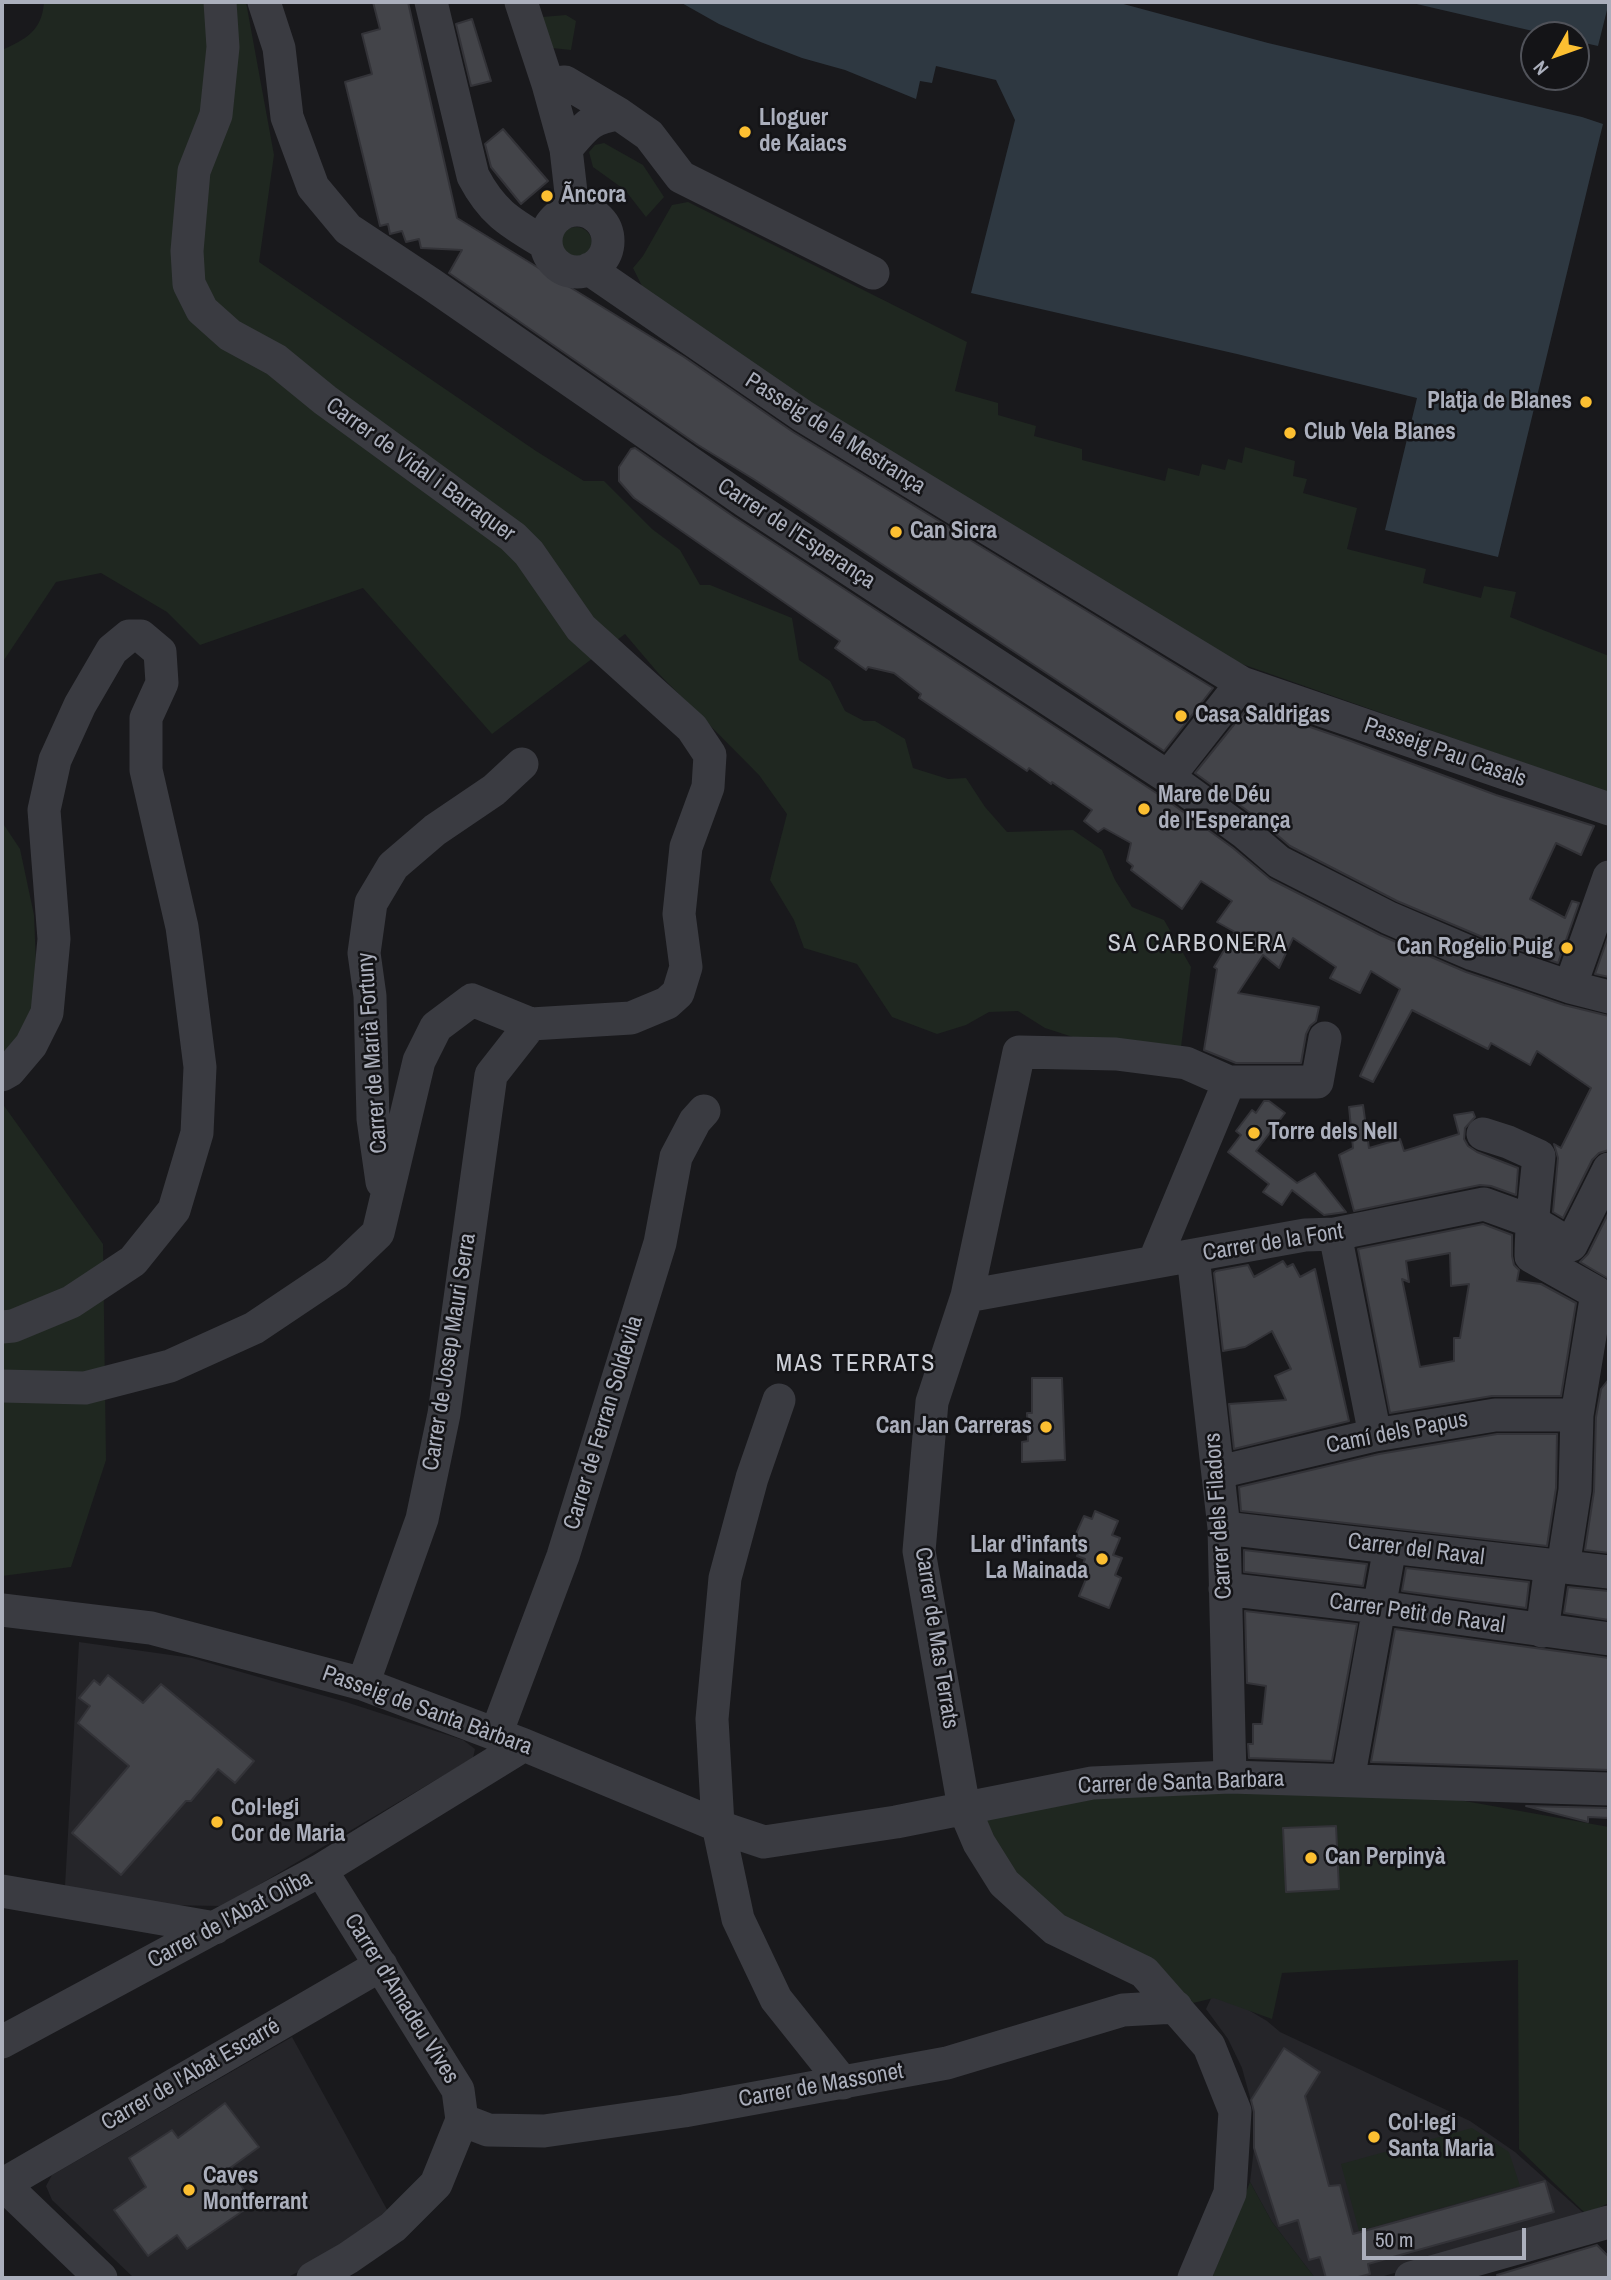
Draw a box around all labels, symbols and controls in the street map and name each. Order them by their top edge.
north arrow [1520,21,1590,91]
text: N [1527,56,1554,81]
place label: Lloguer de Kaiacs [759,105,847,159]
marker: Lloguer de Kaiacs [737,124,753,140]
place label: Ãncora [561,182,626,210]
marker: Ãncora [539,188,555,204]
street label: Passeig de la Mestrança [740,367,930,501]
place label: Platja de Blanes [1427,388,1572,416]
street label: Carrer de Vidal i Barraquer [320,392,520,548]
marker: Platja de Blanes [1578,394,1594,410]
place label: Club Vela Blanes [1304,419,1456,447]
marker: Club Vela Blanes [1282,425,1298,441]
street label: Carrer de l'Esperança [712,473,880,595]
place label: Can Sicra [910,518,997,546]
marker: Can Sicra [888,524,904,540]
place label: Casa Saldrigas [1195,702,1330,730]
marker: Casa Saldrigas [1173,708,1189,724]
street label: Passeig Pau Casals [1360,712,1530,794]
place label: Mare de Déu de l'Esperança [1158,782,1290,836]
marker: Mare de Déu de l'Esperança [1136,801,1152,817]
district label: SA CARBONERA [1109,931,1287,959]
place label: Can Rogelio Puig [1397,934,1553,962]
marker: Can Rogelio Puig [1559,940,1575,956]
street label: Carrer de Marià Fortuny [352,952,394,1154]
place label: Torre dels Nell [1268,1119,1398,1147]
marker: Torre dels Nell [1246,1125,1262,1141]
street label: Carrer de la Font [1201,1218,1345,1268]
street label: Carrer de Josep Mauri Serra [418,1231,482,1473]
street label: Carrer de Ferran Soldevila [558,1313,650,1533]
district label: MAS TERRATS [777,1351,935,1379]
street label: Camí dels Papus [1324,1406,1470,1460]
place label: Can Jan Carreras [876,1413,1032,1441]
marker: Can Jan Carreras [1038,1419,1054,1435]
street label: Carrer dels Filadors [1199,1432,1239,1600]
street label: Carrer del Raval [1346,1528,1486,1572]
place label: Llar d'infants La Mainada [970,1532,1088,1586]
street label: Carrer de Mas Terrats [908,1545,964,1731]
marker: Llar d'infants La Mainada [1094,1551,1110,1567]
street label: Carrer Petit de Raval [1327,1588,1507,1640]
street label: Passeig de Santa Bàrbara [318,1660,536,1762]
street label: Carrer de Santa Barbara [1077,1766,1285,1800]
place label: Col·legi Cor de Maria [231,1795,345,1849]
marker: Col·legi Cor de Maria [209,1814,225,1830]
place label: Can Perpinyà [1325,1844,1446,1872]
marker: Can Perpinyà [1303,1850,1319,1866]
street label: Carrer de l'Abat Oliba [143,1865,317,1975]
street label: Carrer d'Amadeu Vives [338,1909,464,2089]
street label: Carrer de l'Abat Escarré [97,2013,285,2137]
street label: Carrer de Massonet [737,2058,905,2114]
place label: Col·legi Santa Maria [1388,2110,1494,2164]
marker: Col·legi Santa Maria [1366,2129,1382,2145]
place label: Caves Montferrant [203,2163,308,2217]
marker: Caves Montferrant [181,2182,197,2198]
scale bar [1366,2214,1530,2258]
text: 50 m [1375,2225,1413,2254]

